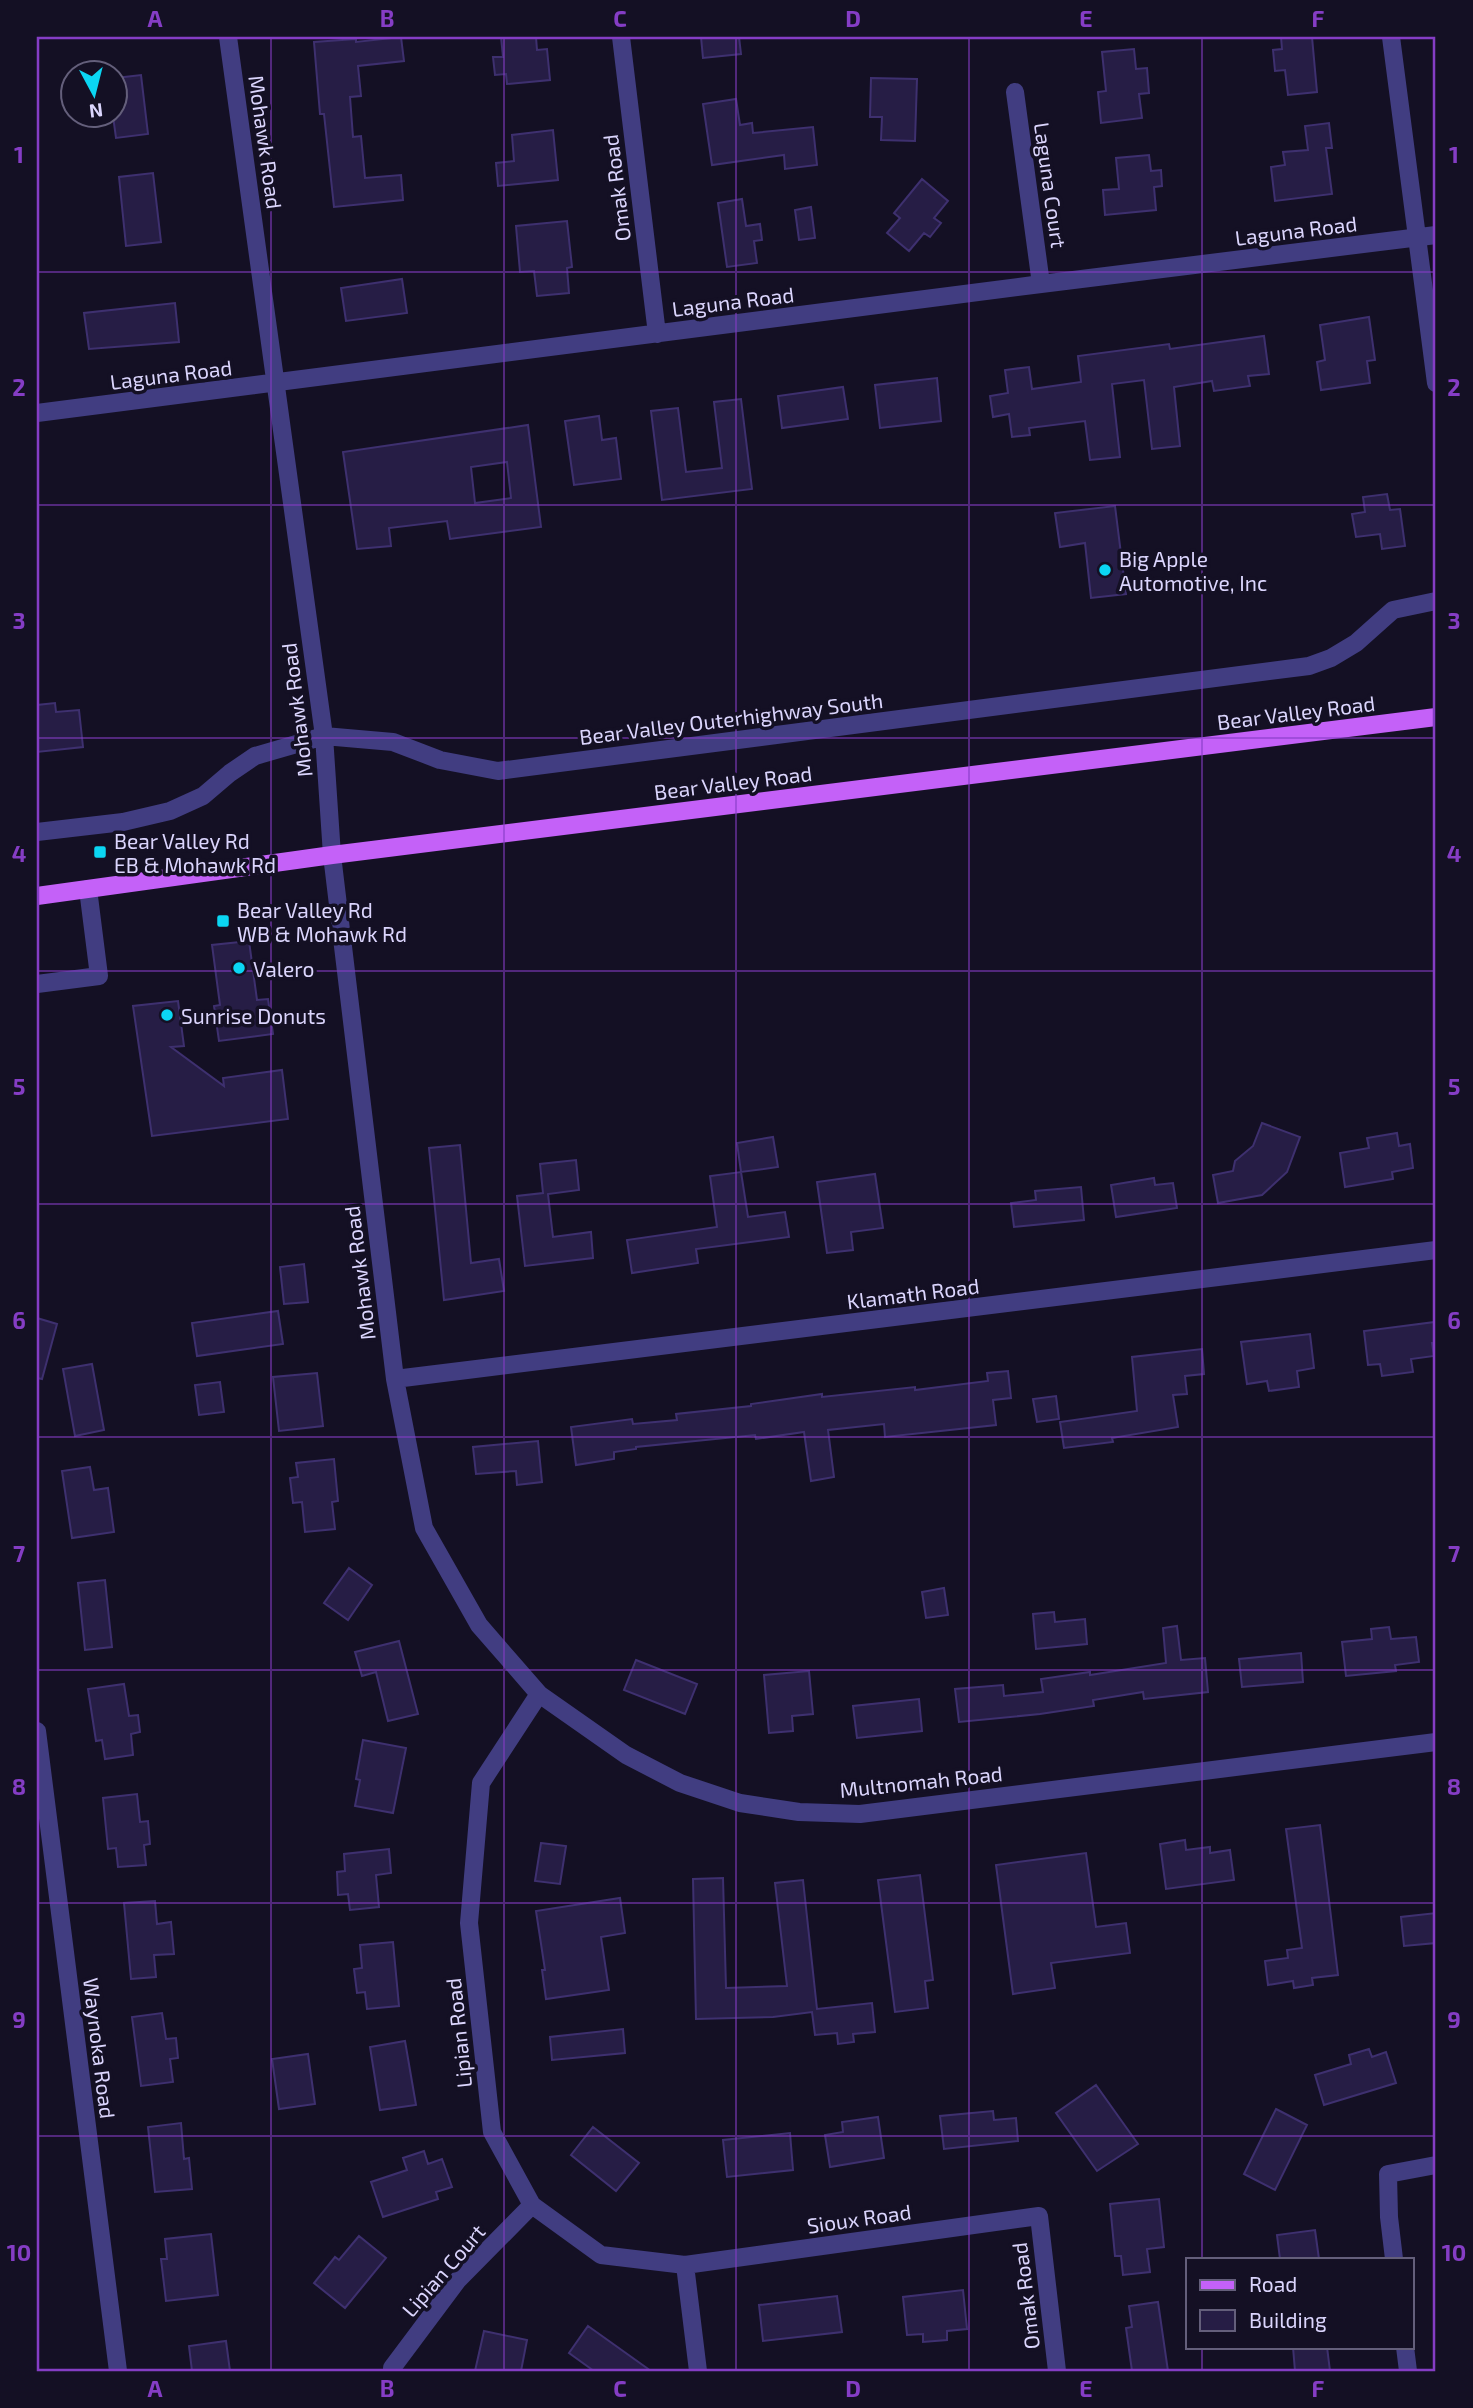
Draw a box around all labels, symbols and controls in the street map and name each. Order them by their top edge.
text: A [147,4,163,32]
text: B [380,4,394,32]
text: C [613,4,627,32]
text: D [845,4,861,32]
text: E [1079,4,1093,32]
text: F [1312,4,1325,32]
north arrow [60,60,130,130]
street label: Mohawk Road [244,73,288,211]
text: N [88,99,104,124]
street label: Laguna Court [1030,121,1072,249]
street label: Omak Road [597,133,635,243]
text: 1 [14,140,24,168]
text: 1 [1449,140,1459,168]
street label: Laguna Road [1234,210,1358,250]
street label: Laguna Road [671,281,795,321]
street label: Laguna Road [109,354,233,394]
text: 2 [12,373,26,401]
text: 2 [1447,373,1461,401]
place label: Big Apple Automotive, Inc [1119,546,1267,595]
marker: Big Apple Automotive, Inc [1097,562,1113,578]
text: 3 [12,606,26,634]
text: 3 [1447,606,1461,634]
street label: Mohawk Road [275,642,317,778]
street label: Bear Valley Outerhighway South [578,687,884,749]
street label: Bear Valley Road [1216,690,1376,734]
street label: Bear Valley Road [653,760,813,804]
place label: Bear Valley Rd EB & Mohawk Rd [114,828,276,877]
text: 4 [12,839,26,867]
text: 4 [1447,839,1461,867]
marker: Bear Valley Rd EB & Mohawk Rd [92,844,108,860]
place label: Bear Valley Rd WB & Mohawk Rd [237,897,407,946]
marker: Bear Valley Rd WB & Mohawk Rd [215,913,231,929]
place label: Valero [253,956,314,981]
marker: Valero [231,960,247,976]
place label: Sunrise Donuts [181,1003,326,1028]
marker: Sunrise Donuts [159,1007,175,1023]
text: 5 [13,1072,25,1100]
text: 5 [1448,1072,1460,1100]
street label: Mohawk Road [338,1205,380,1341]
street label: Klamath Road [845,1272,981,1314]
text: 6 [12,1306,26,1334]
text: 6 [1447,1306,1461,1334]
text: 7 [13,1539,25,1567]
text: 7 [1448,1539,1460,1567]
street label: Multnomah Road [838,1760,1004,1802]
text: 8 [12,1772,26,1800]
text: 8 [1447,1772,1461,1800]
street label: Waynoka Road [79,1976,121,2120]
street label: Lipian Road [440,1977,476,2089]
text: 9 [12,2005,26,2033]
text: 9 [1447,2005,1461,2033]
street label: Sioux Road [805,2198,913,2238]
street label: Lipian Court [396,2219,490,2321]
text: 10 [7,2238,31,2266]
text: 10 [1442,2238,1466,2266]
street label: Omak Road [1006,2241,1044,2351]
legend [1186,2258,1414,2348]
text: Road [1249,2271,1297,2296]
text: Building [1249,2307,1327,2332]
text: A [147,2374,163,2402]
text: B [380,2374,394,2402]
text: C [613,2374,627,2402]
text: D [845,2374,861,2402]
text: E [1079,2374,1093,2402]
text: F [1312,2374,1325,2402]

